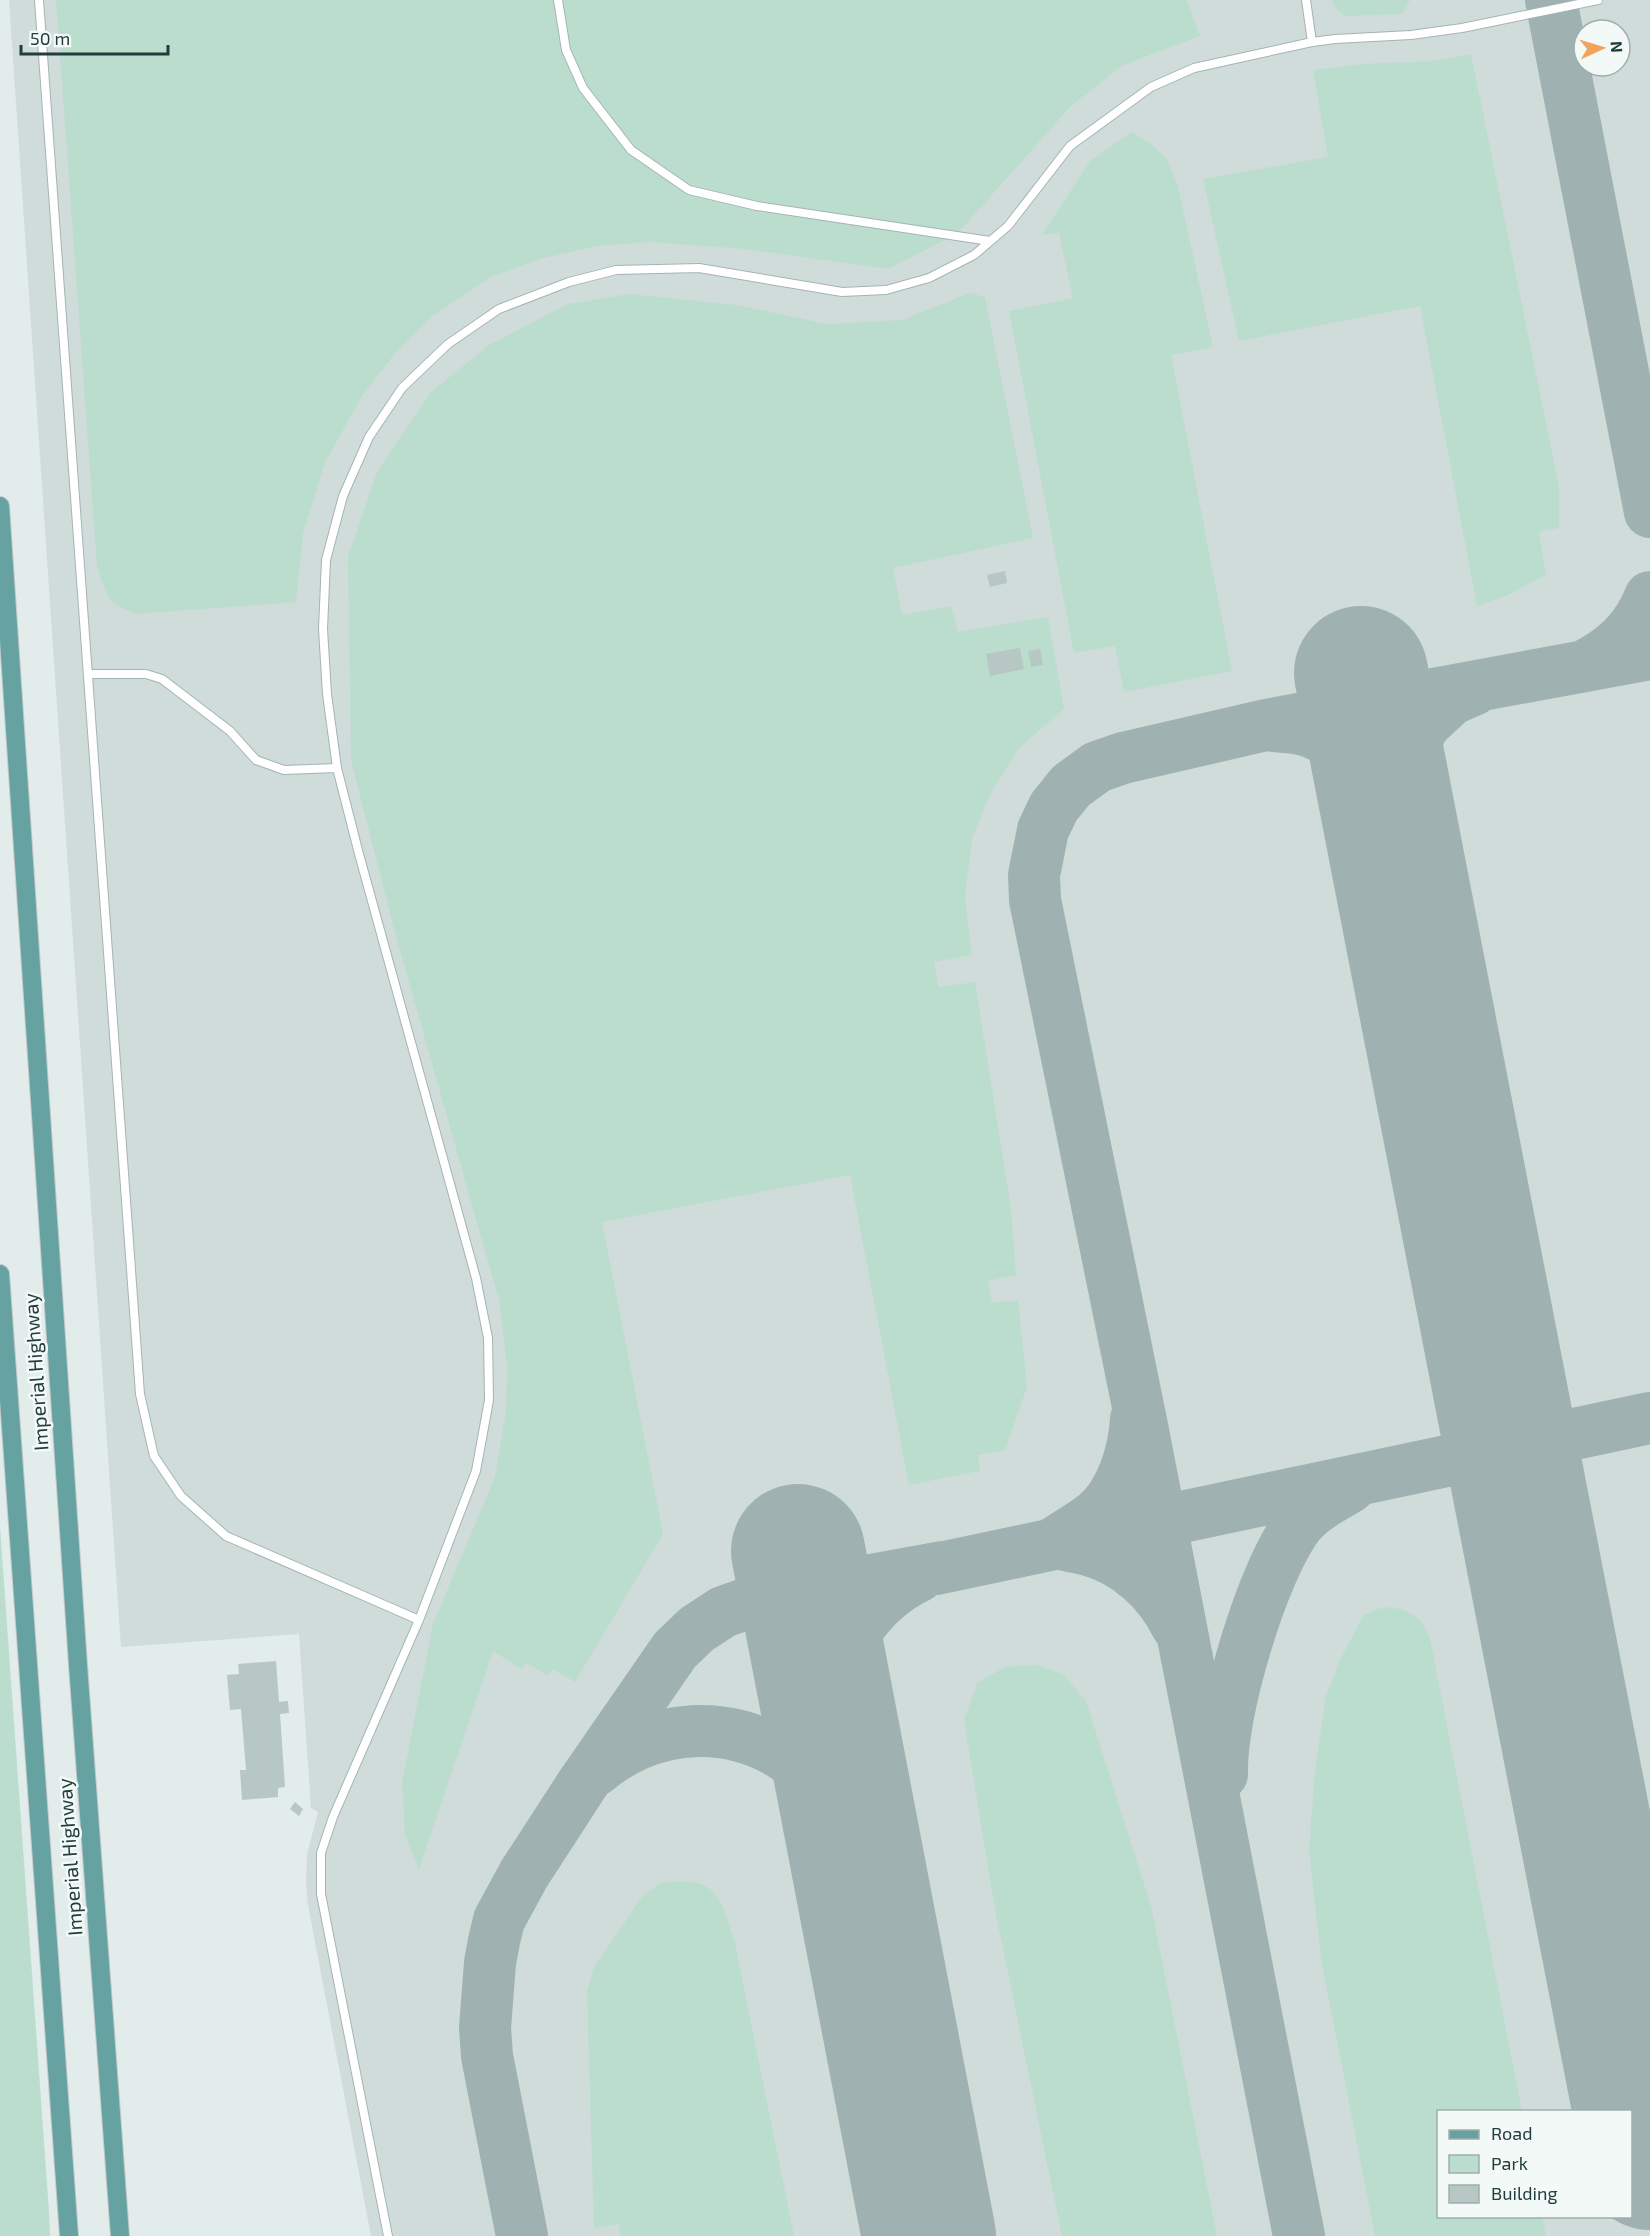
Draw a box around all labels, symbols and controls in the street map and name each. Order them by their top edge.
scale bar [21,18,168,56]
north arrow [1572,18,1632,78]
text: 50 m [30,27,70,49]
text: N [1608,40,1627,53]
street label: Imperial Highway [17,1292,52,1452]
street label: Imperial Highway [51,1777,86,1937]
legend [1437,2110,1632,2218]
text: Road [1491,2122,1532,2144]
text: Park [1491,2152,1528,2174]
text: Building [1491,2182,1558,2204]

